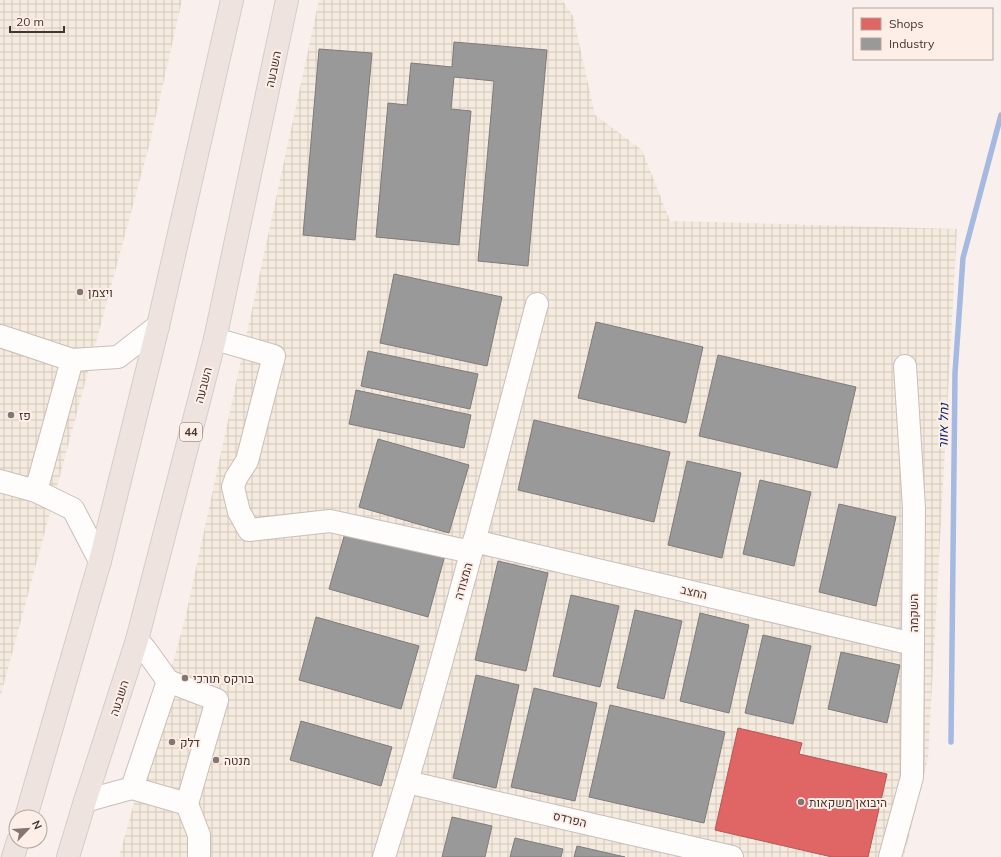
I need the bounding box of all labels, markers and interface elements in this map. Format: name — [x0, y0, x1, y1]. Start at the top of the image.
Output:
scale bar — [10, 8, 64, 34]
legend — [853, 8, 993, 60]
text: 20 m — [16, 14, 44, 29]
text: Shops — [889, 16, 924, 31]
text: Industry — [889, 36, 935, 51]
street label: השבעה — [262, 49, 284, 89]
place label: ויצמן — [88, 285, 113, 300]
marker: ויצמן — [75, 287, 85, 297]
street label: השבעה — [191, 365, 215, 405]
water label: נחל אזור — [935, 402, 951, 449]
place label: פז — [19, 408, 31, 423]
marker: פז — [6, 410, 16, 420]
road number: 44 — [180, 423, 202, 441]
street label: המצודה — [451, 561, 475, 601]
street label: החצב — [679, 582, 709, 602]
street label: השקמה — [906, 594, 921, 632]
place label: בורקס תורכי — [193, 671, 255, 686]
marker: בורקס תורכי — [180, 673, 190, 683]
street label: השבעה — [106, 678, 132, 718]
place label: דלק — [180, 735, 200, 750]
marker: דלק — [167, 737, 177, 747]
place label: מנטה — [224, 753, 250, 768]
marker: מנטה — [211, 755, 221, 765]
place label: היבואן משקאות — [809, 795, 887, 810]
marker: היבואן משקאות — [796, 797, 806, 807]
street label: הפרדס — [552, 808, 588, 830]
north arrow — [8, 809, 48, 849]
text: N — [29, 818, 45, 831]

